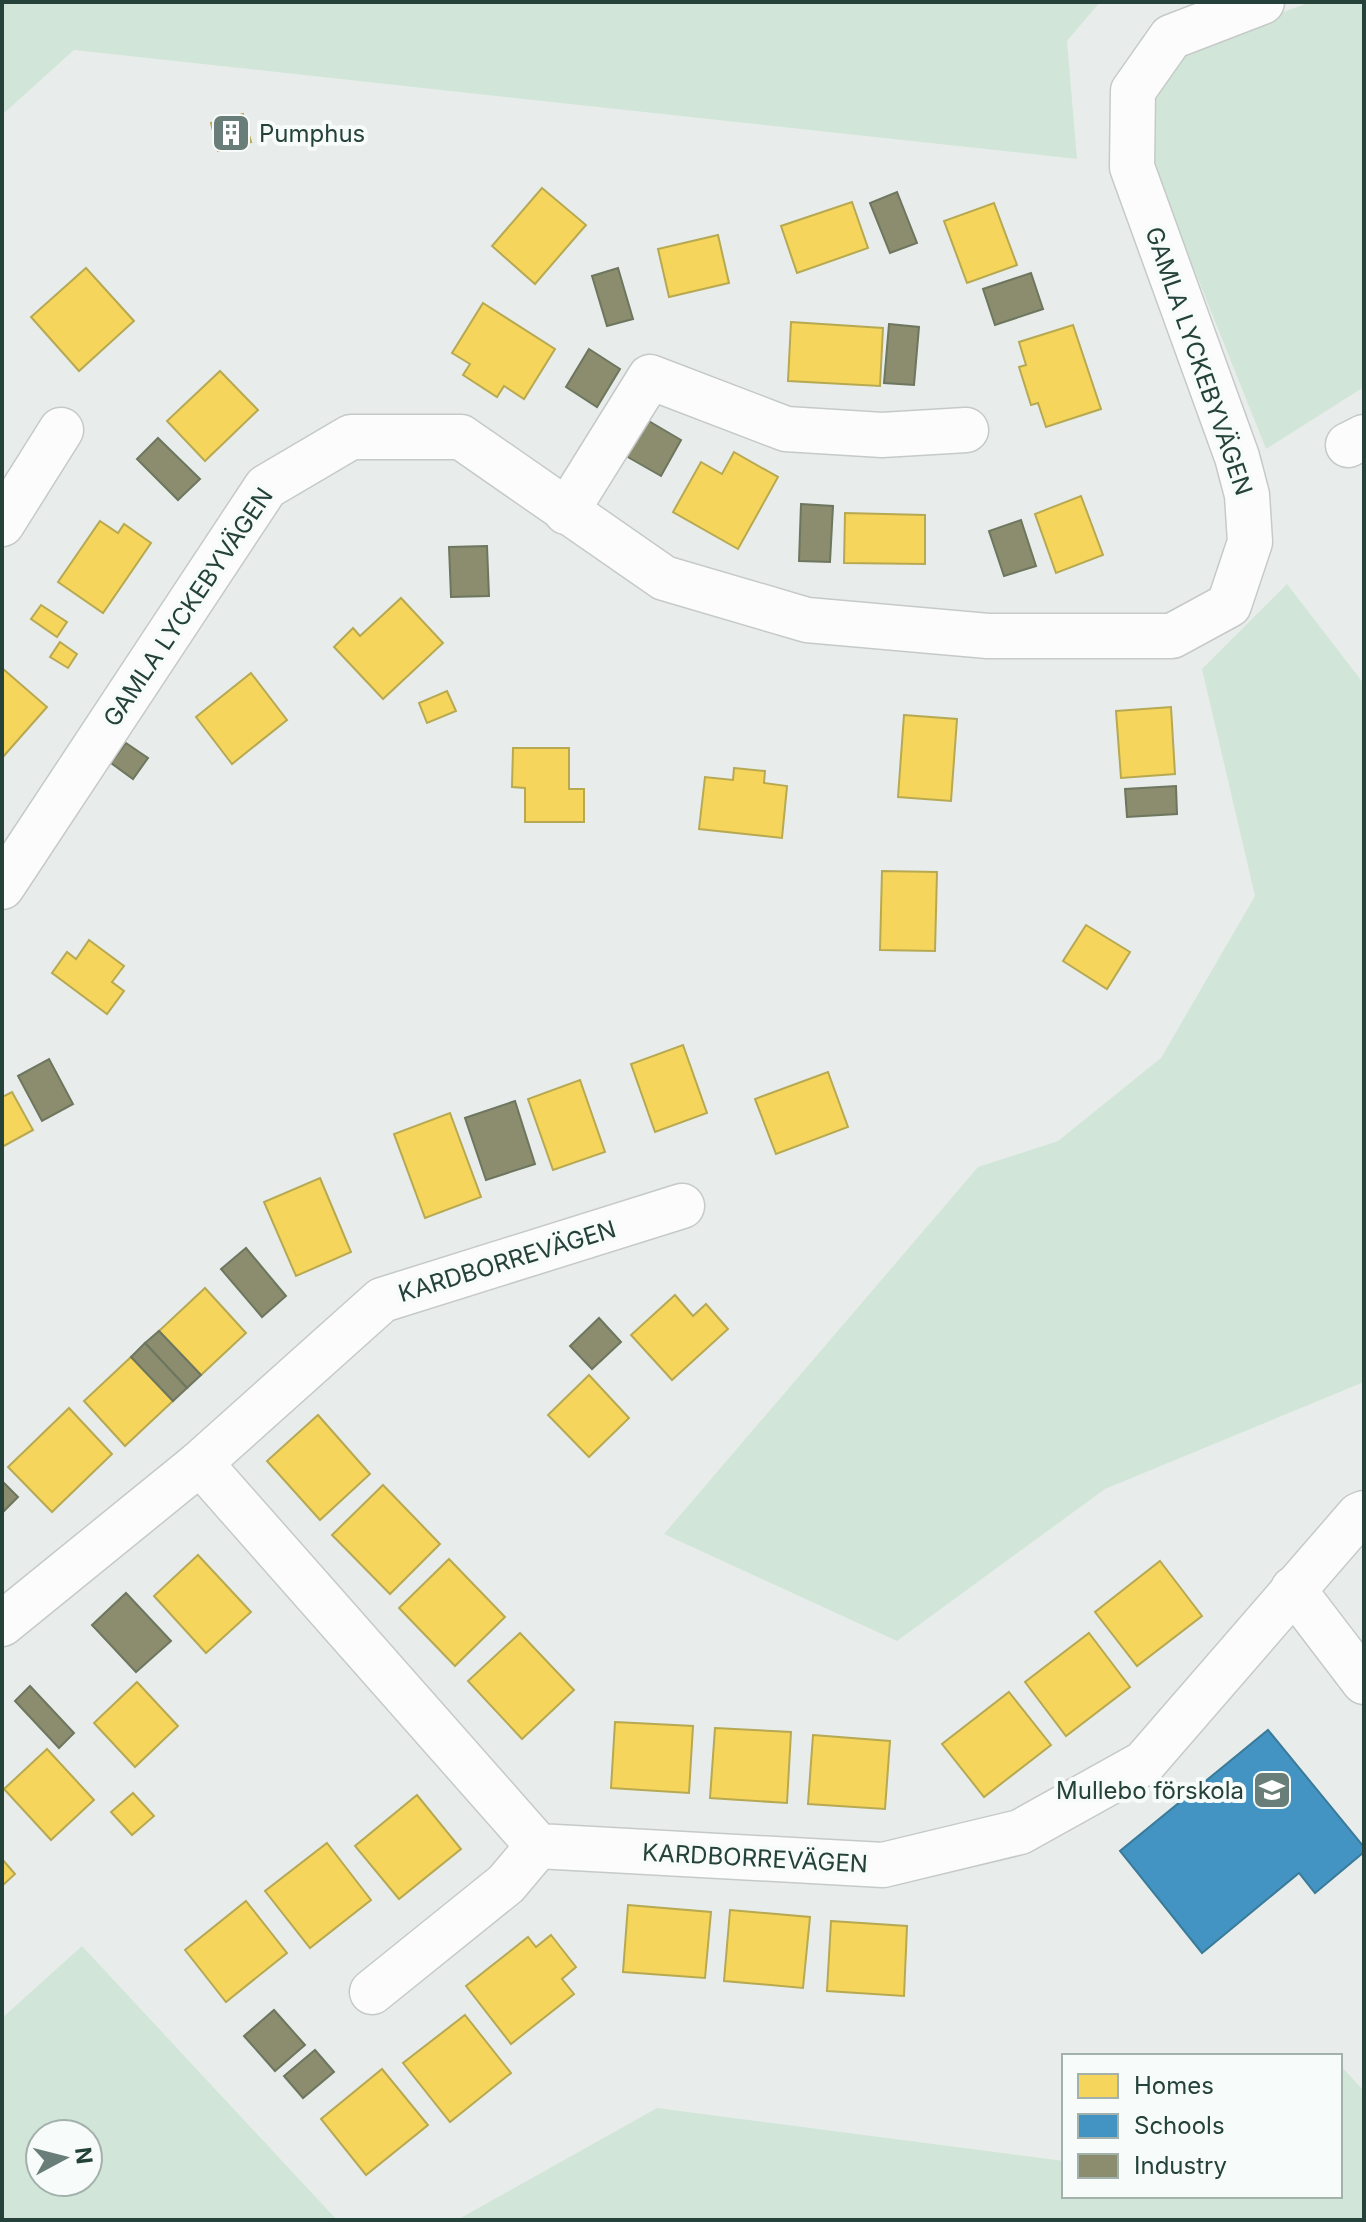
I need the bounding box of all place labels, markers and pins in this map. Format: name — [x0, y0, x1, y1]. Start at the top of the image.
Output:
building icon: Pumphus — [210, 112, 252, 154]
place label: Pumphus — [259, 119, 365, 148]
school or university icon: Mullebo förskola — [1251, 1769, 1293, 1811]
place label: Mullebo förskola — [1056, 1776, 1244, 1805]

